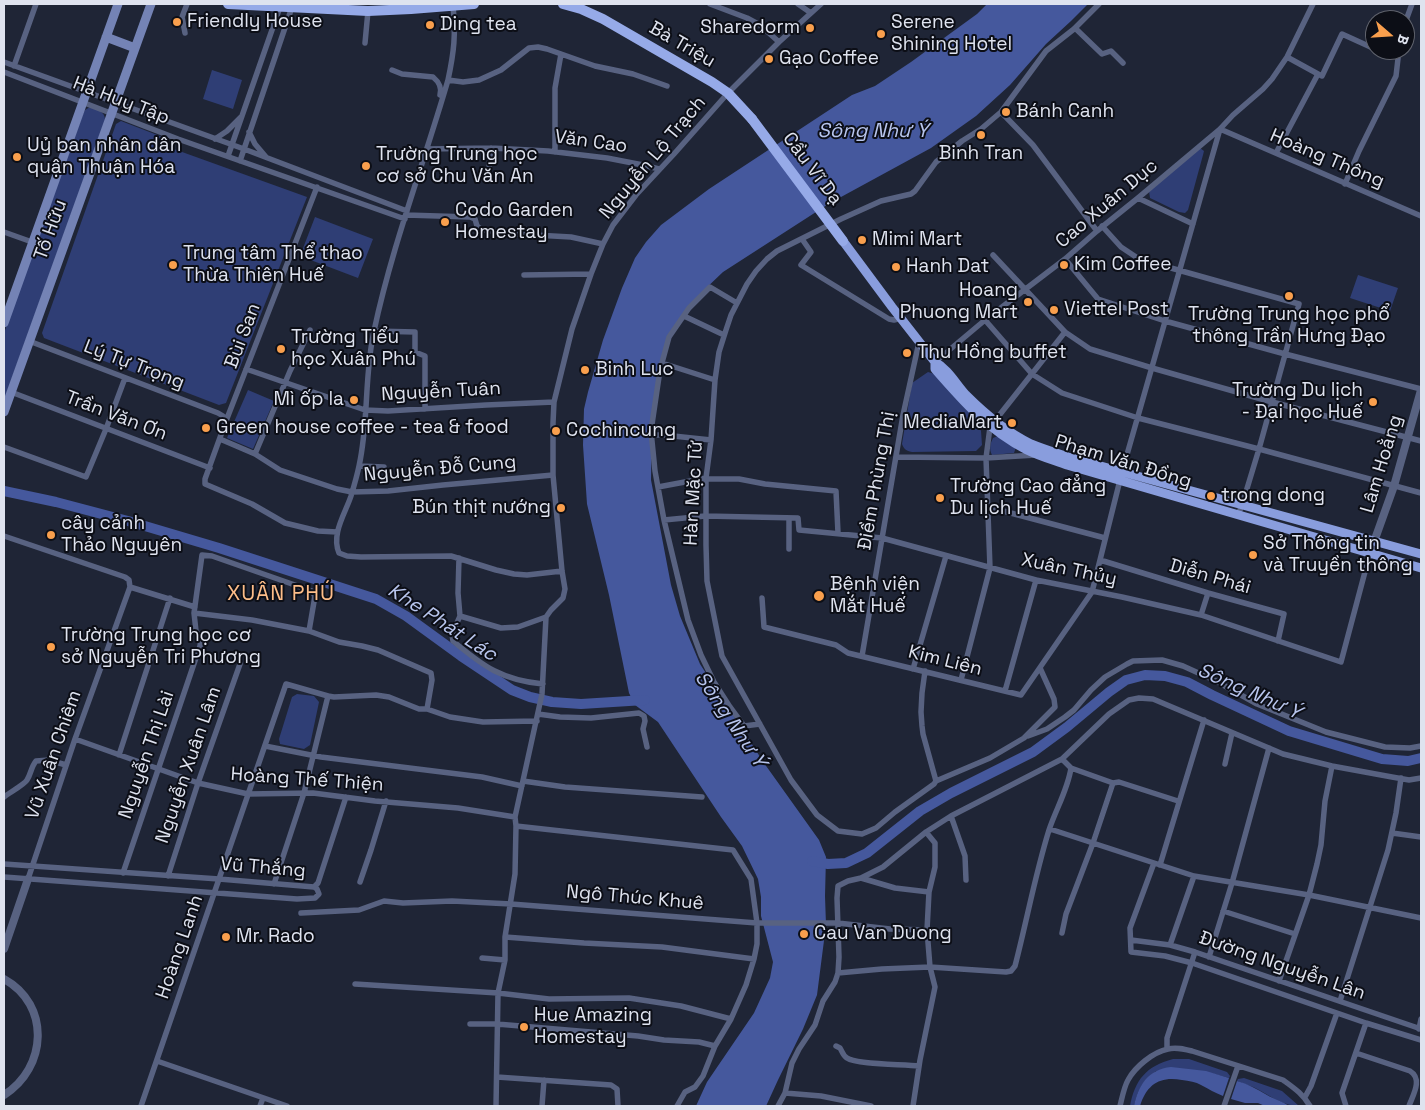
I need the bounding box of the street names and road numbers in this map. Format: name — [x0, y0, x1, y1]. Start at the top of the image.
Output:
street label: Bà Triệu — [645, 17, 719, 73]
street label: Hà Huy Tập — [70, 72, 172, 130]
street label: Nguyễn Lộ Trạch — [595, 92, 711, 224]
street label: Hoàng Thông — [1266, 125, 1388, 193]
street label: Văn Cao — [553, 126, 629, 158]
street label: Cầu Vĩ Dạ — [777, 128, 847, 210]
street label: Cao Xuân Dục — [1051, 155, 1163, 253]
street label: Tố Hữu — [30, 197, 72, 263]
street label: Bùi San — [220, 300, 266, 372]
street label: Lý Tự Trọng — [80, 335, 188, 395]
street label: Nguyễn Tuân — [381, 377, 501, 407]
street label: Trần Văn Ơn — [62, 386, 170, 446]
street label: Điềm Phùng Thị — [854, 410, 900, 552]
street label: Lâm Hoằng — [1356, 412, 1408, 516]
street label: Phạm Văn Đồng — [1052, 430, 1194, 494]
street label: Hàn Mặc Tử — [680, 440, 708, 546]
street label: Nguyễn Đỗ Cung — [363, 451, 517, 487]
street label: Xuân Thủy — [1019, 549, 1119, 591]
street label: Diễn Phái — [1167, 555, 1253, 599]
street label: Kim Liên — [906, 641, 984, 681]
street label: Nguyễn Xuân Lâm — [151, 684, 227, 846]
street label: Vũ Xuân Chiêm — [21, 687, 87, 823]
street label: Nguyễn Thị Lài — [114, 688, 180, 822]
street label: Hoàng Thế Thiện — [230, 763, 384, 797]
street label: Vũ Thắng — [219, 853, 307, 883]
street label: Ngô Thúc Khuê — [565, 881, 705, 915]
street label: Hoàng Lanh — [152, 892, 208, 1002]
street label: Đường Nguyễn Lân — [1196, 927, 1368, 1005]

